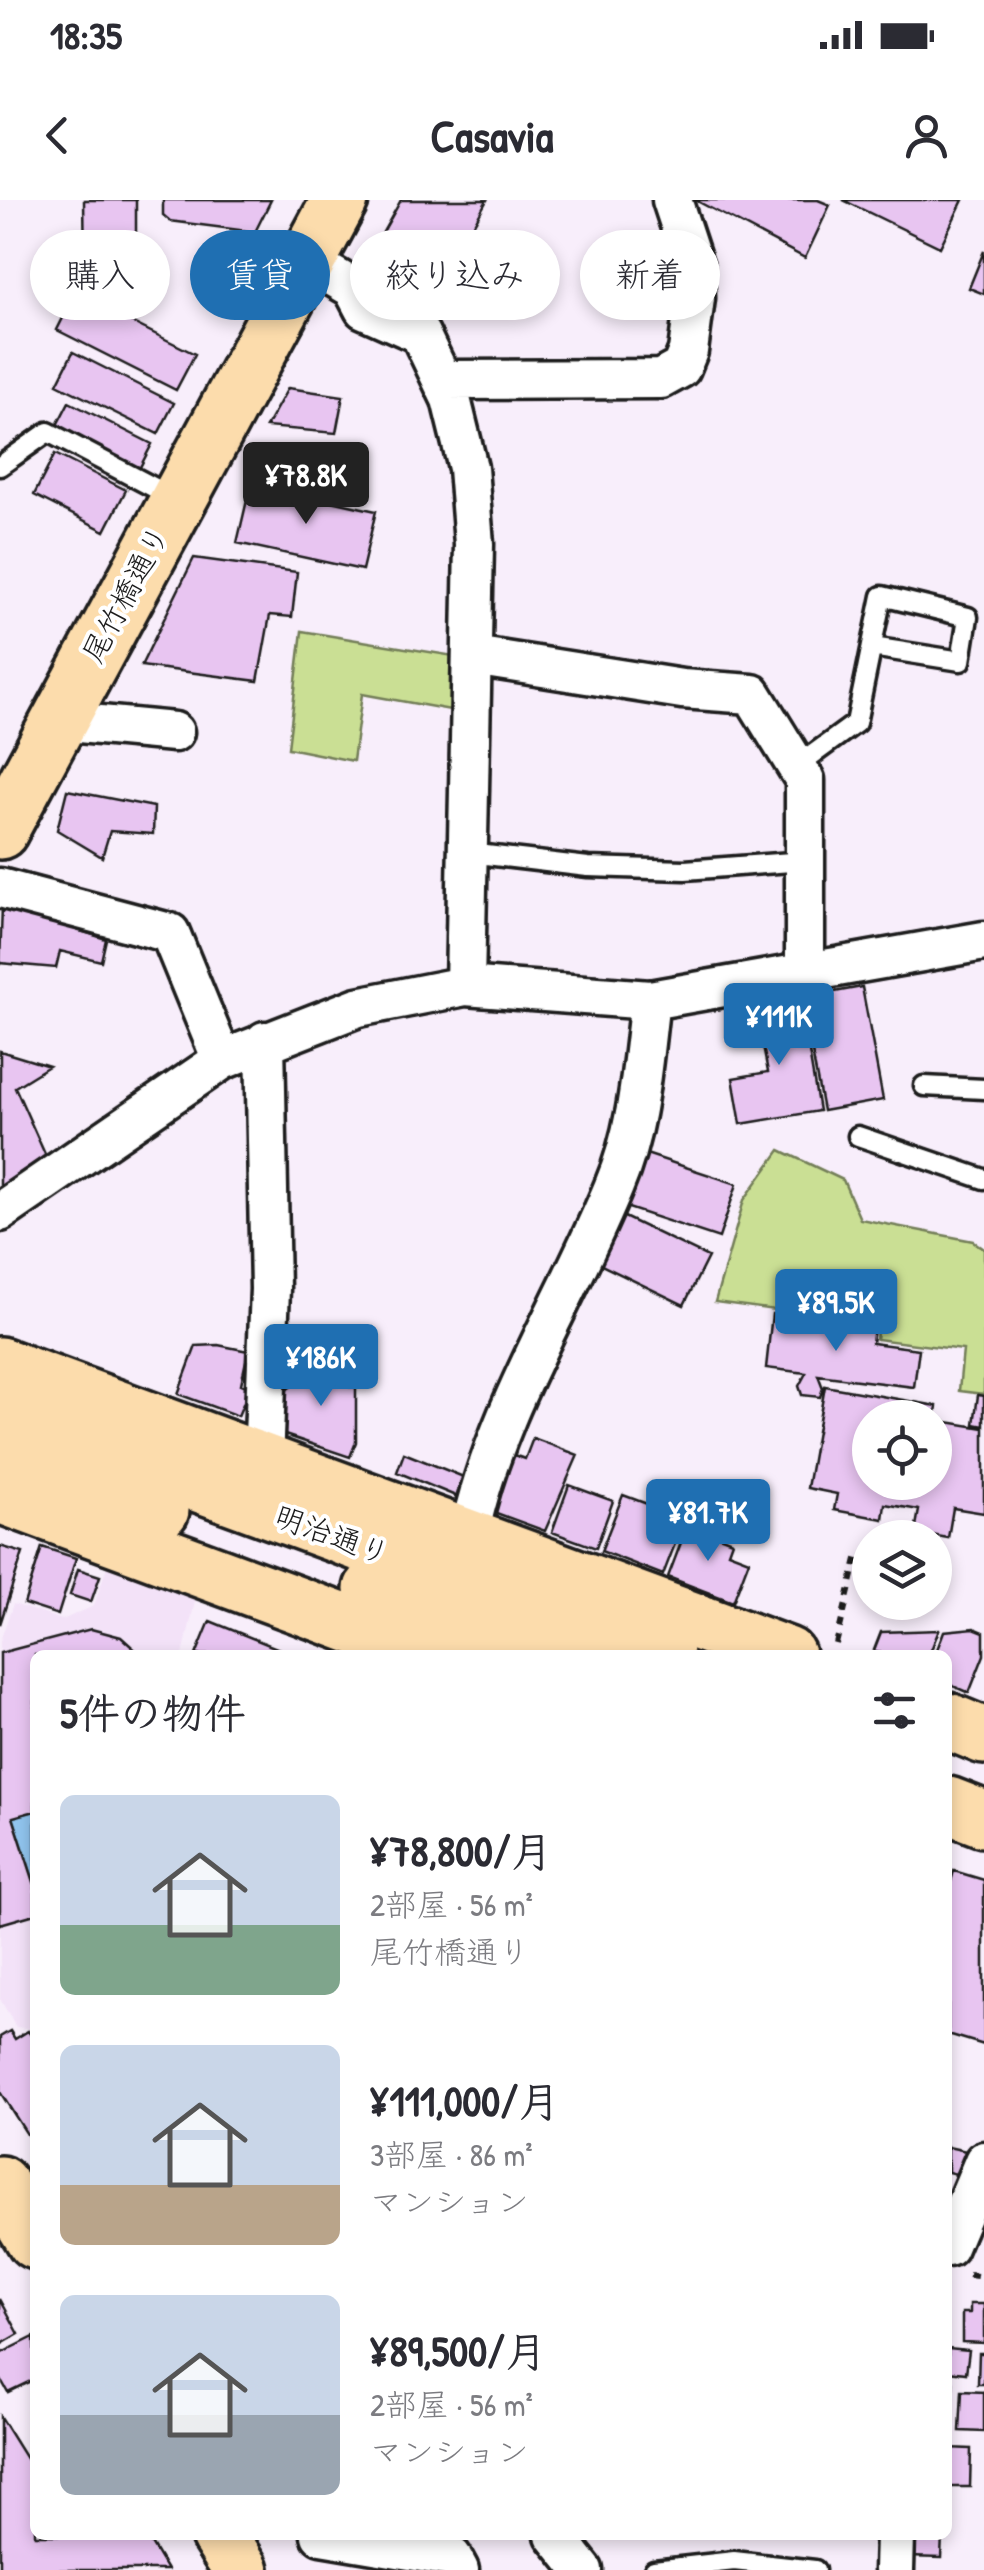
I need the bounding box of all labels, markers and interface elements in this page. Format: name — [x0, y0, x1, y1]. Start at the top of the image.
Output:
text: 18:35 — [50, 9, 122, 61]
text: Casavia — [431, 105, 554, 166]
icon: back — [30, 108, 85, 163]
icon: person — [899, 108, 954, 163]
chip: 購入 — [30, 230, 170, 320]
chip: 賃貸 — [190, 230, 330, 320]
chip: 絞り込み — [350, 230, 560, 320]
chip: 新着 — [580, 230, 720, 320]
pin: ¥78.8K — [225, 442, 387, 527]
text: ¥78.8K — [265, 453, 347, 496]
street label: 尾竹橋通り — [72, 518, 178, 669]
pin: ¥111K — [709, 983, 849, 1068]
text: ¥111K — [746, 994, 812, 1037]
pin: ¥89.5K — [755, 1269, 917, 1354]
text: ¥89.5K — [797, 1280, 875, 1323]
pin: ¥186K — [251, 1324, 391, 1409]
text: ¥186K — [286, 1335, 356, 1378]
map controls — [852, 1400, 952, 1620]
button: locate — [852, 1400, 952, 1500]
pin: ¥81.7K — [627, 1479, 789, 1564]
text: ¥81.7K — [668, 1490, 748, 1533]
street label: 明治通り — [269, 1495, 396, 1573]
button: layers — [852, 1520, 952, 1620]
icon: filters — [867, 1683, 922, 1738]
text: 5件の物件 — [60, 1684, 246, 1741]
text: ¥78,800/月 — [370, 1822, 553, 1879]
icon: home — [140, 1835, 260, 1955]
text: 2部屋 · 56 m² — [370, 1883, 533, 1926]
text: 尾竹橋通り — [370, 1930, 530, 1973]
text: ¥111,000/月 — [370, 2072, 560, 2129]
icon: home — [140, 2085, 260, 2205]
text: 3部屋 · 86 m² — [370, 2133, 533, 2176]
text: マンション — [370, 2180, 529, 2223]
text: ¥89,500/月 — [370, 2322, 547, 2379]
icon: home — [140, 2335, 260, 2455]
text: 2部屋 · 56 m² — [370, 2383, 533, 2426]
text: マンション — [370, 2430, 529, 2473]

